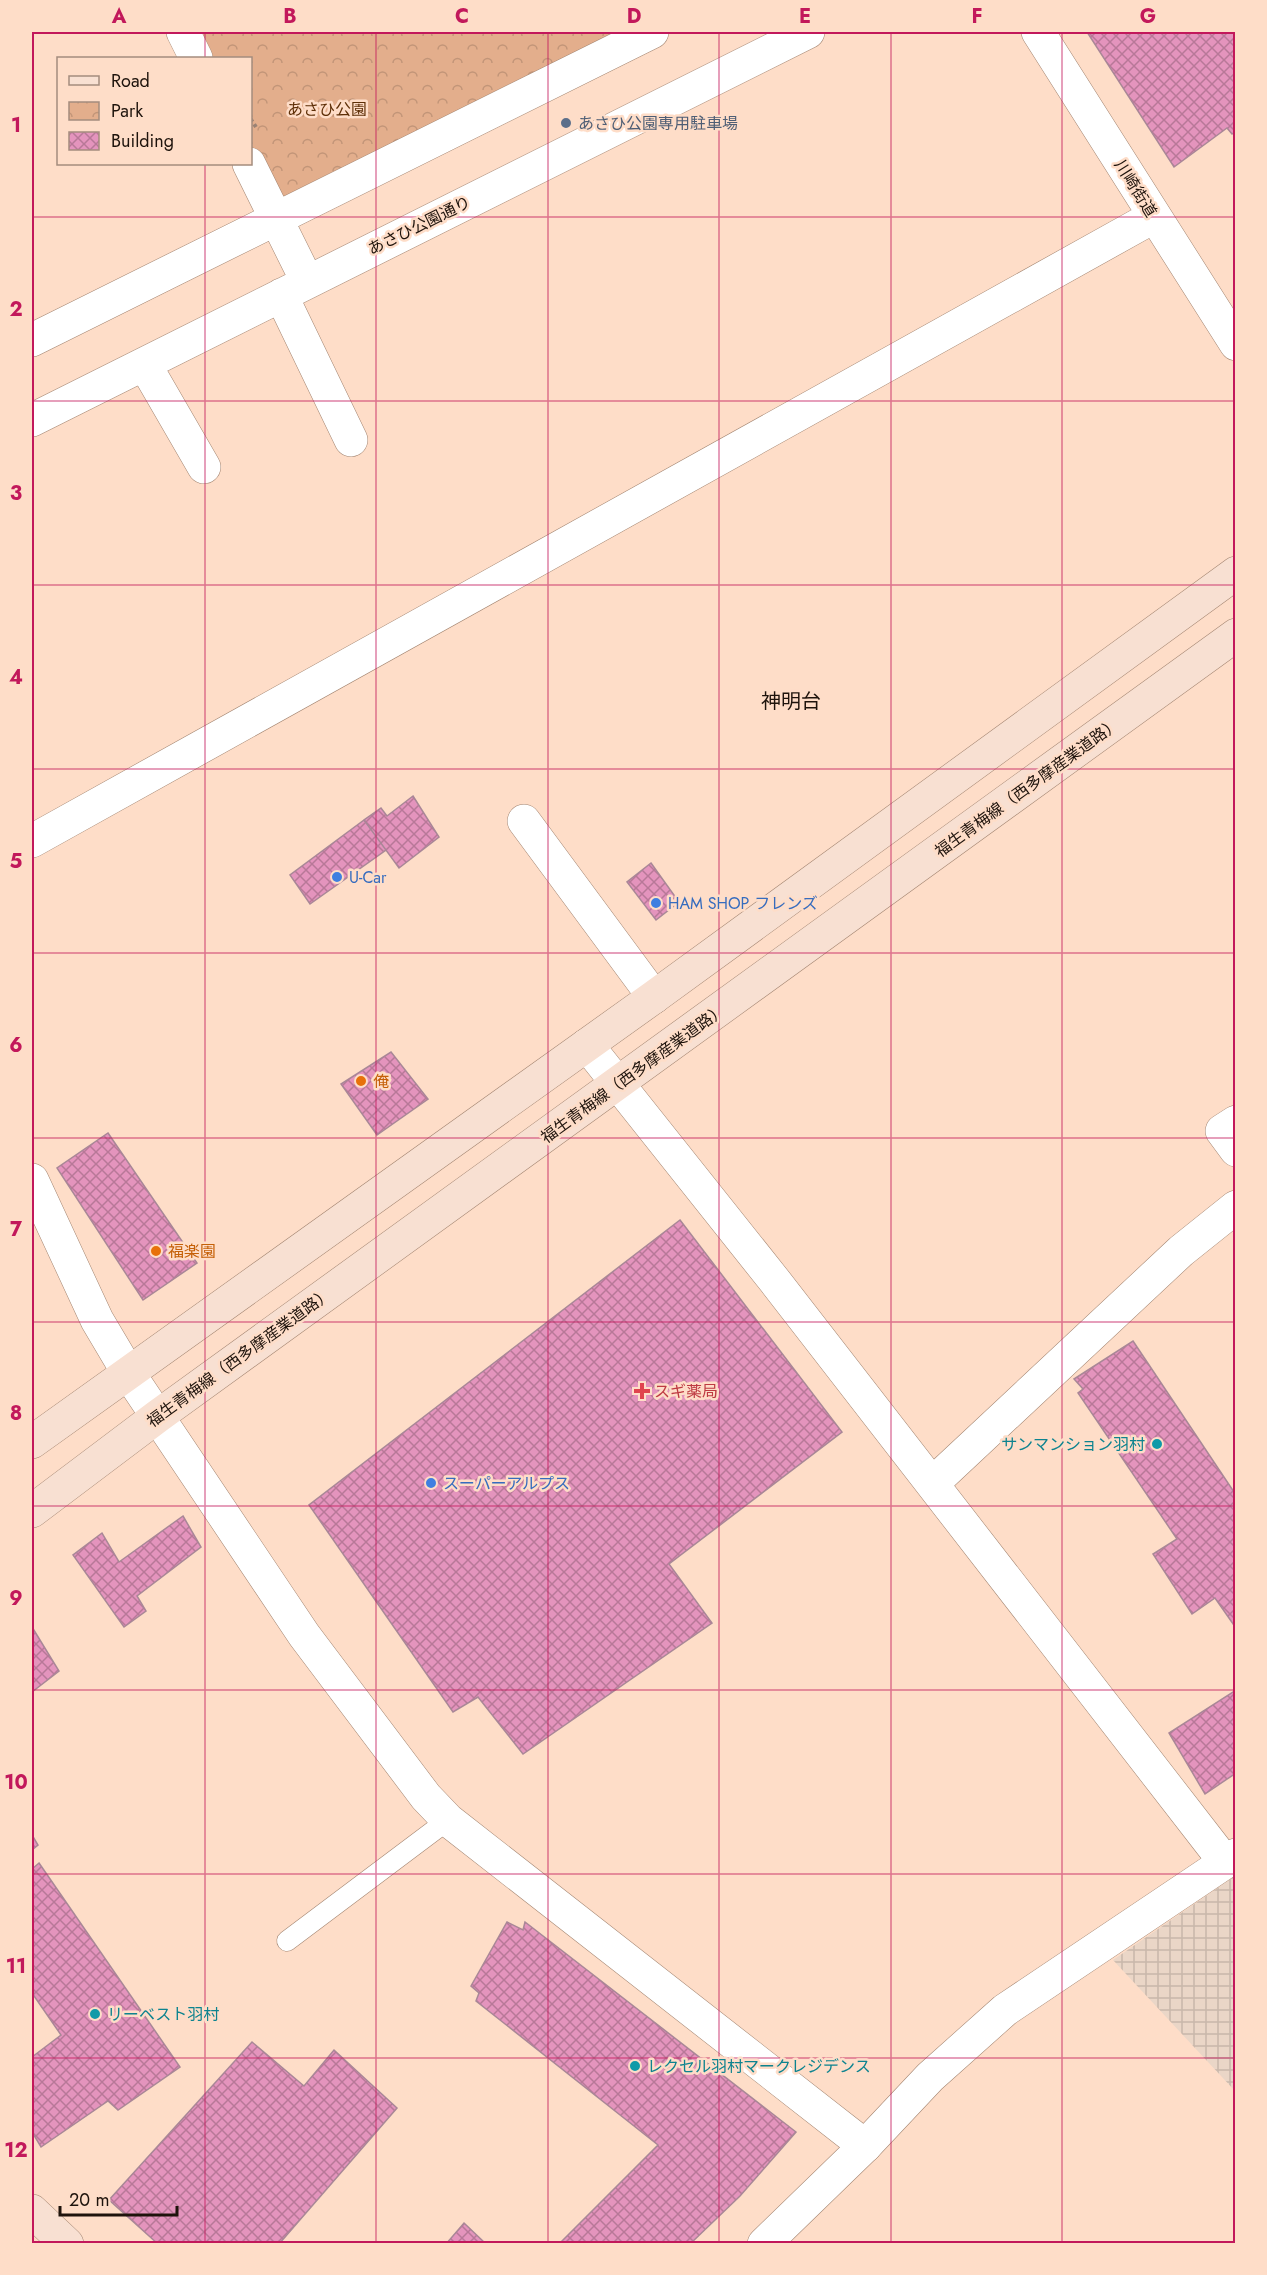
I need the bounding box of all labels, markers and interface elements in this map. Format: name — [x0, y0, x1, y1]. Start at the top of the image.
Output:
text: A — [111, 2, 127, 31]
text: B — [283, 2, 297, 31]
text: C — [455, 2, 469, 31]
text: D — [627, 2, 641, 31]
text: E — [799, 2, 811, 31]
text: F — [971, 2, 983, 31]
text: G — [1140, 2, 1156, 31]
legend — [57, 57, 252, 165]
text: Road — [111, 68, 150, 94]
text: Park — [111, 98, 143, 124]
park label: あさひ公園 — [287, 98, 367, 121]
text: 1 — [11, 111, 21, 140]
place label: あさひ公園専用駐車場 — [578, 112, 738, 135]
marker: あさひ公園専用駐車場 — [559, 116, 573, 130]
text: Building — [111, 128, 174, 154]
street label: 川崎街道 — [1109, 155, 1162, 222]
street label: あさひ公園通り — [364, 191, 475, 260]
text: 2 — [9, 295, 23, 324]
text: 3 — [10, 479, 22, 508]
text: 4 — [9, 663, 23, 692]
district label: 神明台 — [761, 687, 821, 716]
street label: 福生青梅線（西多摩産業道路） — [930, 712, 1125, 863]
text: 5 — [10, 847, 23, 876]
place label: U-Car — [349, 866, 387, 889]
marker: U-Car — [330, 870, 344, 884]
place label: HAM SHOP フレンズ — [668, 892, 818, 915]
marker: HAM SHOP フレンズ — [649, 896, 663, 910]
street label: 福生青梅線（西多摩産業道路） — [536, 998, 731, 1149]
text: 6 — [9, 1031, 23, 1060]
place label: 俺 — [373, 1070, 389, 1093]
marker: 俺 — [354, 1074, 368, 1088]
text: 7 — [10, 1215, 23, 1244]
place label: 福楽園 — [168, 1240, 216, 1263]
marker: 福楽園 — [149, 1244, 163, 1258]
street label: 福生青梅線（西多摩産業道路） — [142, 1282, 337, 1433]
place label: スギ薬局 — [654, 1380, 718, 1403]
marker: スギ薬局 — [635, 1384, 649, 1398]
text: 8 — [10, 1399, 22, 1428]
place label: サンマンション羽村 — [1001, 1433, 1145, 1456]
marker: サンマンション羽村 — [1150, 1437, 1164, 1451]
place label: スーパーアルプス — [443, 1472, 570, 1495]
marker: スーパーアルプス — [424, 1476, 438, 1490]
text: 9 — [9, 1584, 23, 1613]
text: 10 — [4, 1768, 28, 1797]
text: 11 — [6, 1952, 26, 1981]
place label: リーベスト羽村 — [107, 2003, 219, 2026]
marker: リーベスト羽村 — [88, 2007, 102, 2021]
place label: レクセル羽村マークレジデンス — [647, 2055, 871, 2078]
marker: レクセル羽村マークレジデンス — [628, 2059, 642, 2073]
text: 12 — [4, 2136, 28, 2165]
scale bar — [60, 2179, 177, 2217]
text: 20 m — [69, 2187, 109, 2213]

